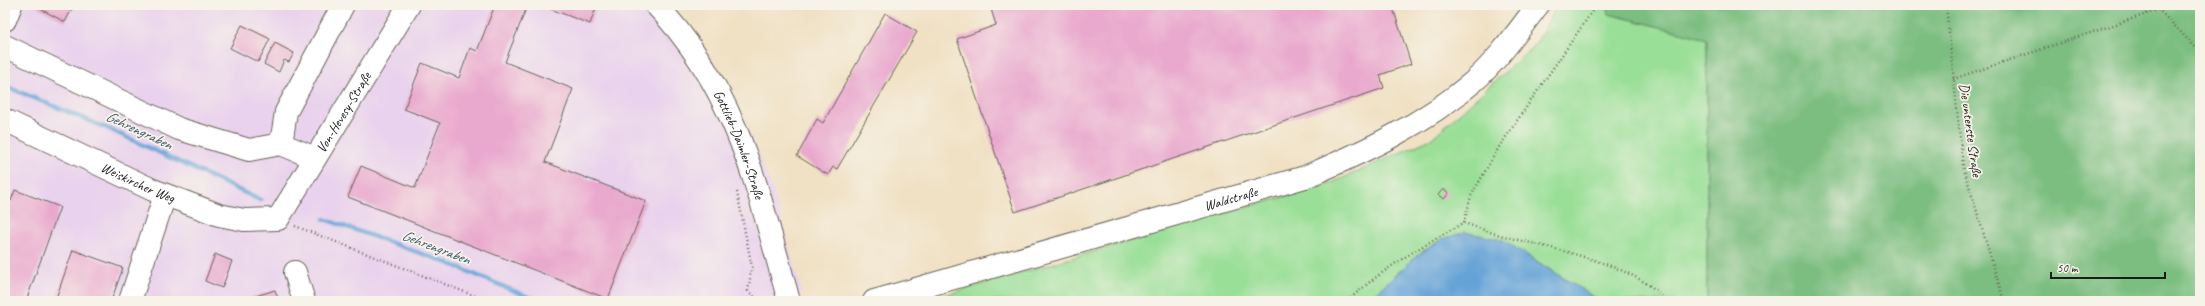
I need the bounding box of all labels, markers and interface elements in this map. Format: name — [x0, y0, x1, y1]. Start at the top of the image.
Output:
street label: Von-Hevesy-Straße — [313, 68, 376, 156]
street label: Die unterste Straße — [1956, 82, 1986, 179]
street label: Gottlieb-Daimler-Straße — [710, 87, 768, 202]
water label: Gehrengraben — [103, 107, 176, 155]
street label: Weiskircher Weg — [98, 159, 178, 207]
street label: Waldstraße — [1202, 183, 1261, 215]
water label: Gehrengraben — [399, 226, 474, 270]
scale bar — [2051, 254, 2165, 280]
text: 50 m — [2057, 260, 2079, 276]

